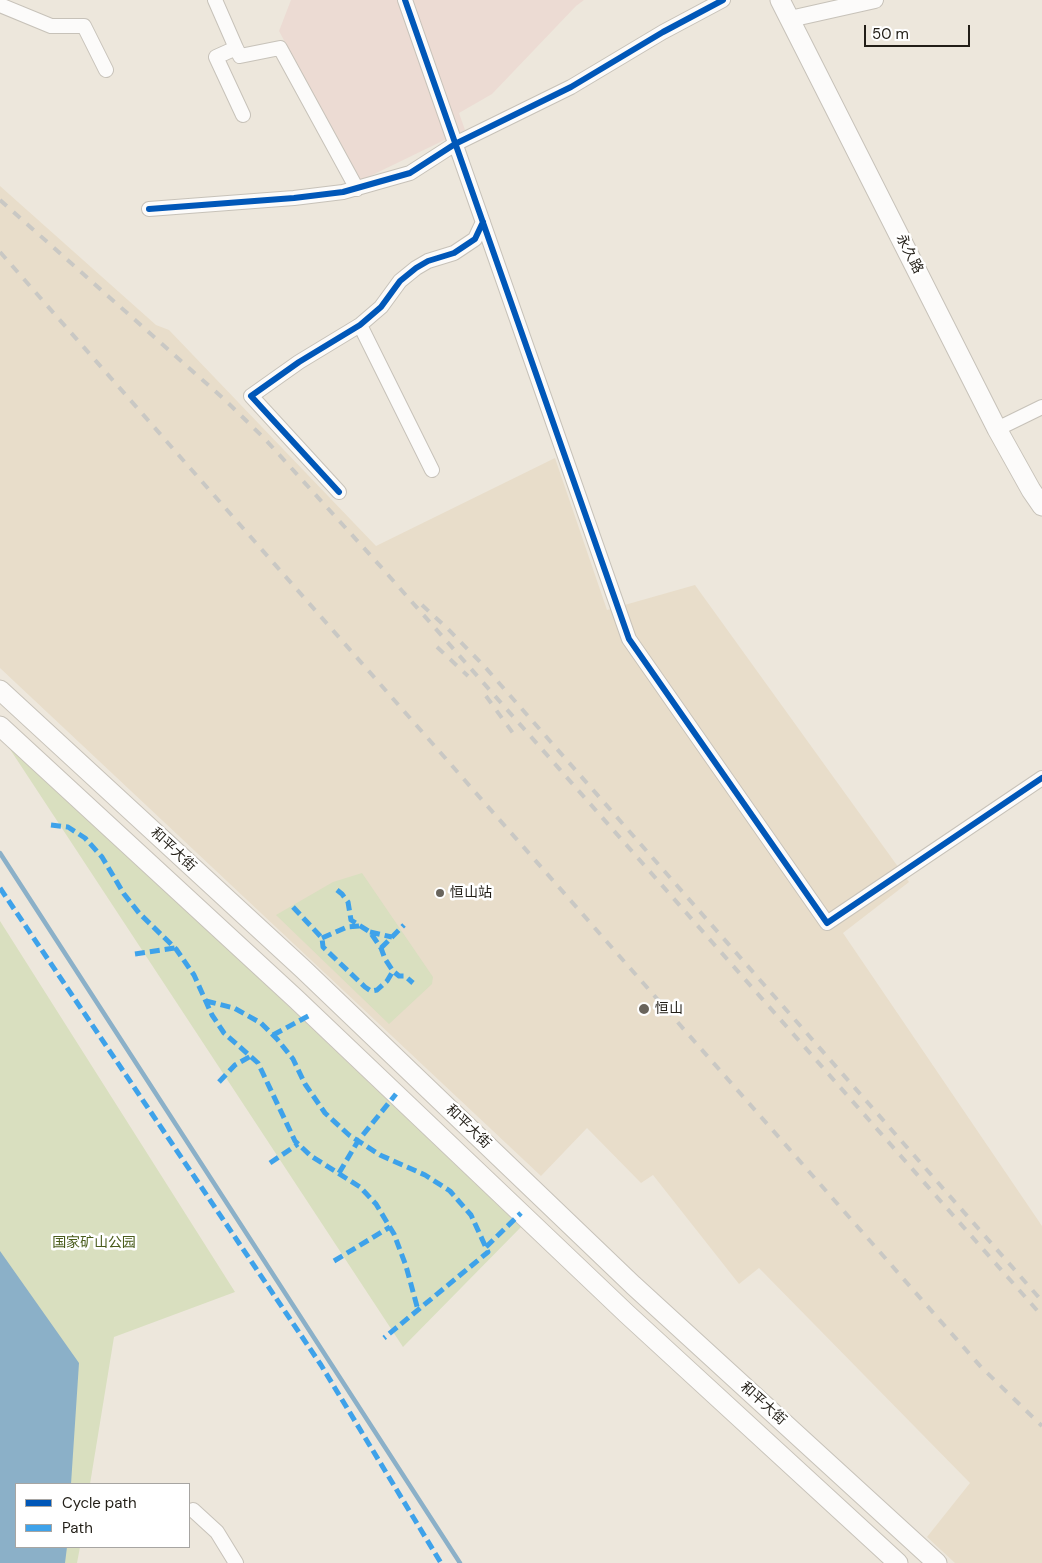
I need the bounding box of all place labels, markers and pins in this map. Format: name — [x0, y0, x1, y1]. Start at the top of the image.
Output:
place label: 恒山站 — [450, 885, 492, 901]
marker: 恒山站 — [434, 887, 446, 899]
place label: 恒山 — [655, 1001, 683, 1017]
marker: 恒山 — [637, 1002, 651, 1016]

